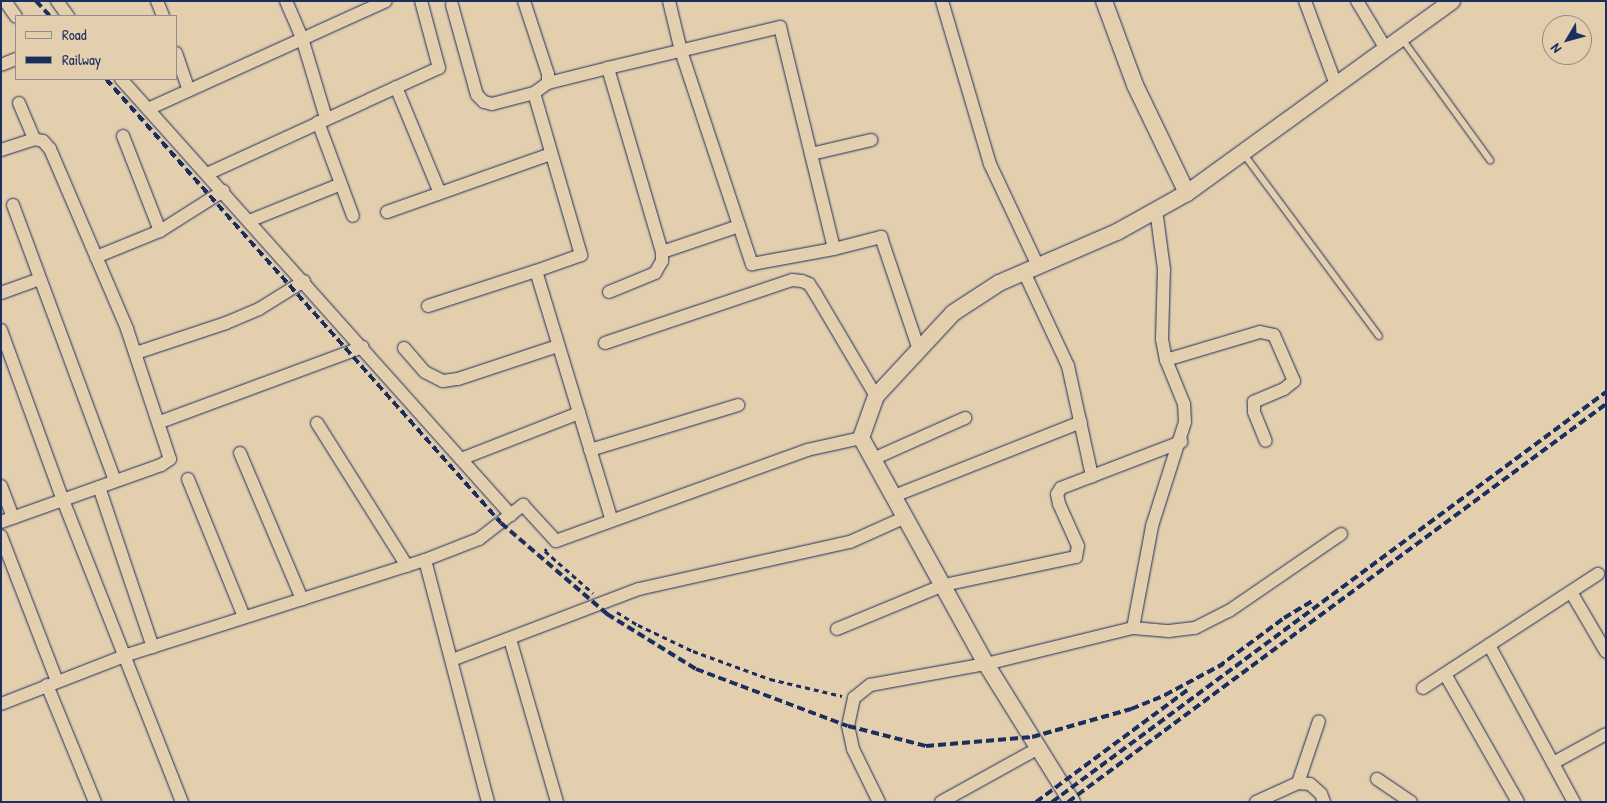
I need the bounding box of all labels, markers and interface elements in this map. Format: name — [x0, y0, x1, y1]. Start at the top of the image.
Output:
legend — [15, 15, 178, 80]
north arrow — [1542, 15, 1592, 65]
text: Road — [62, 24, 87, 45]
text: N — [1546, 40, 1565, 57]
text: Railway — [62, 49, 101, 70]

